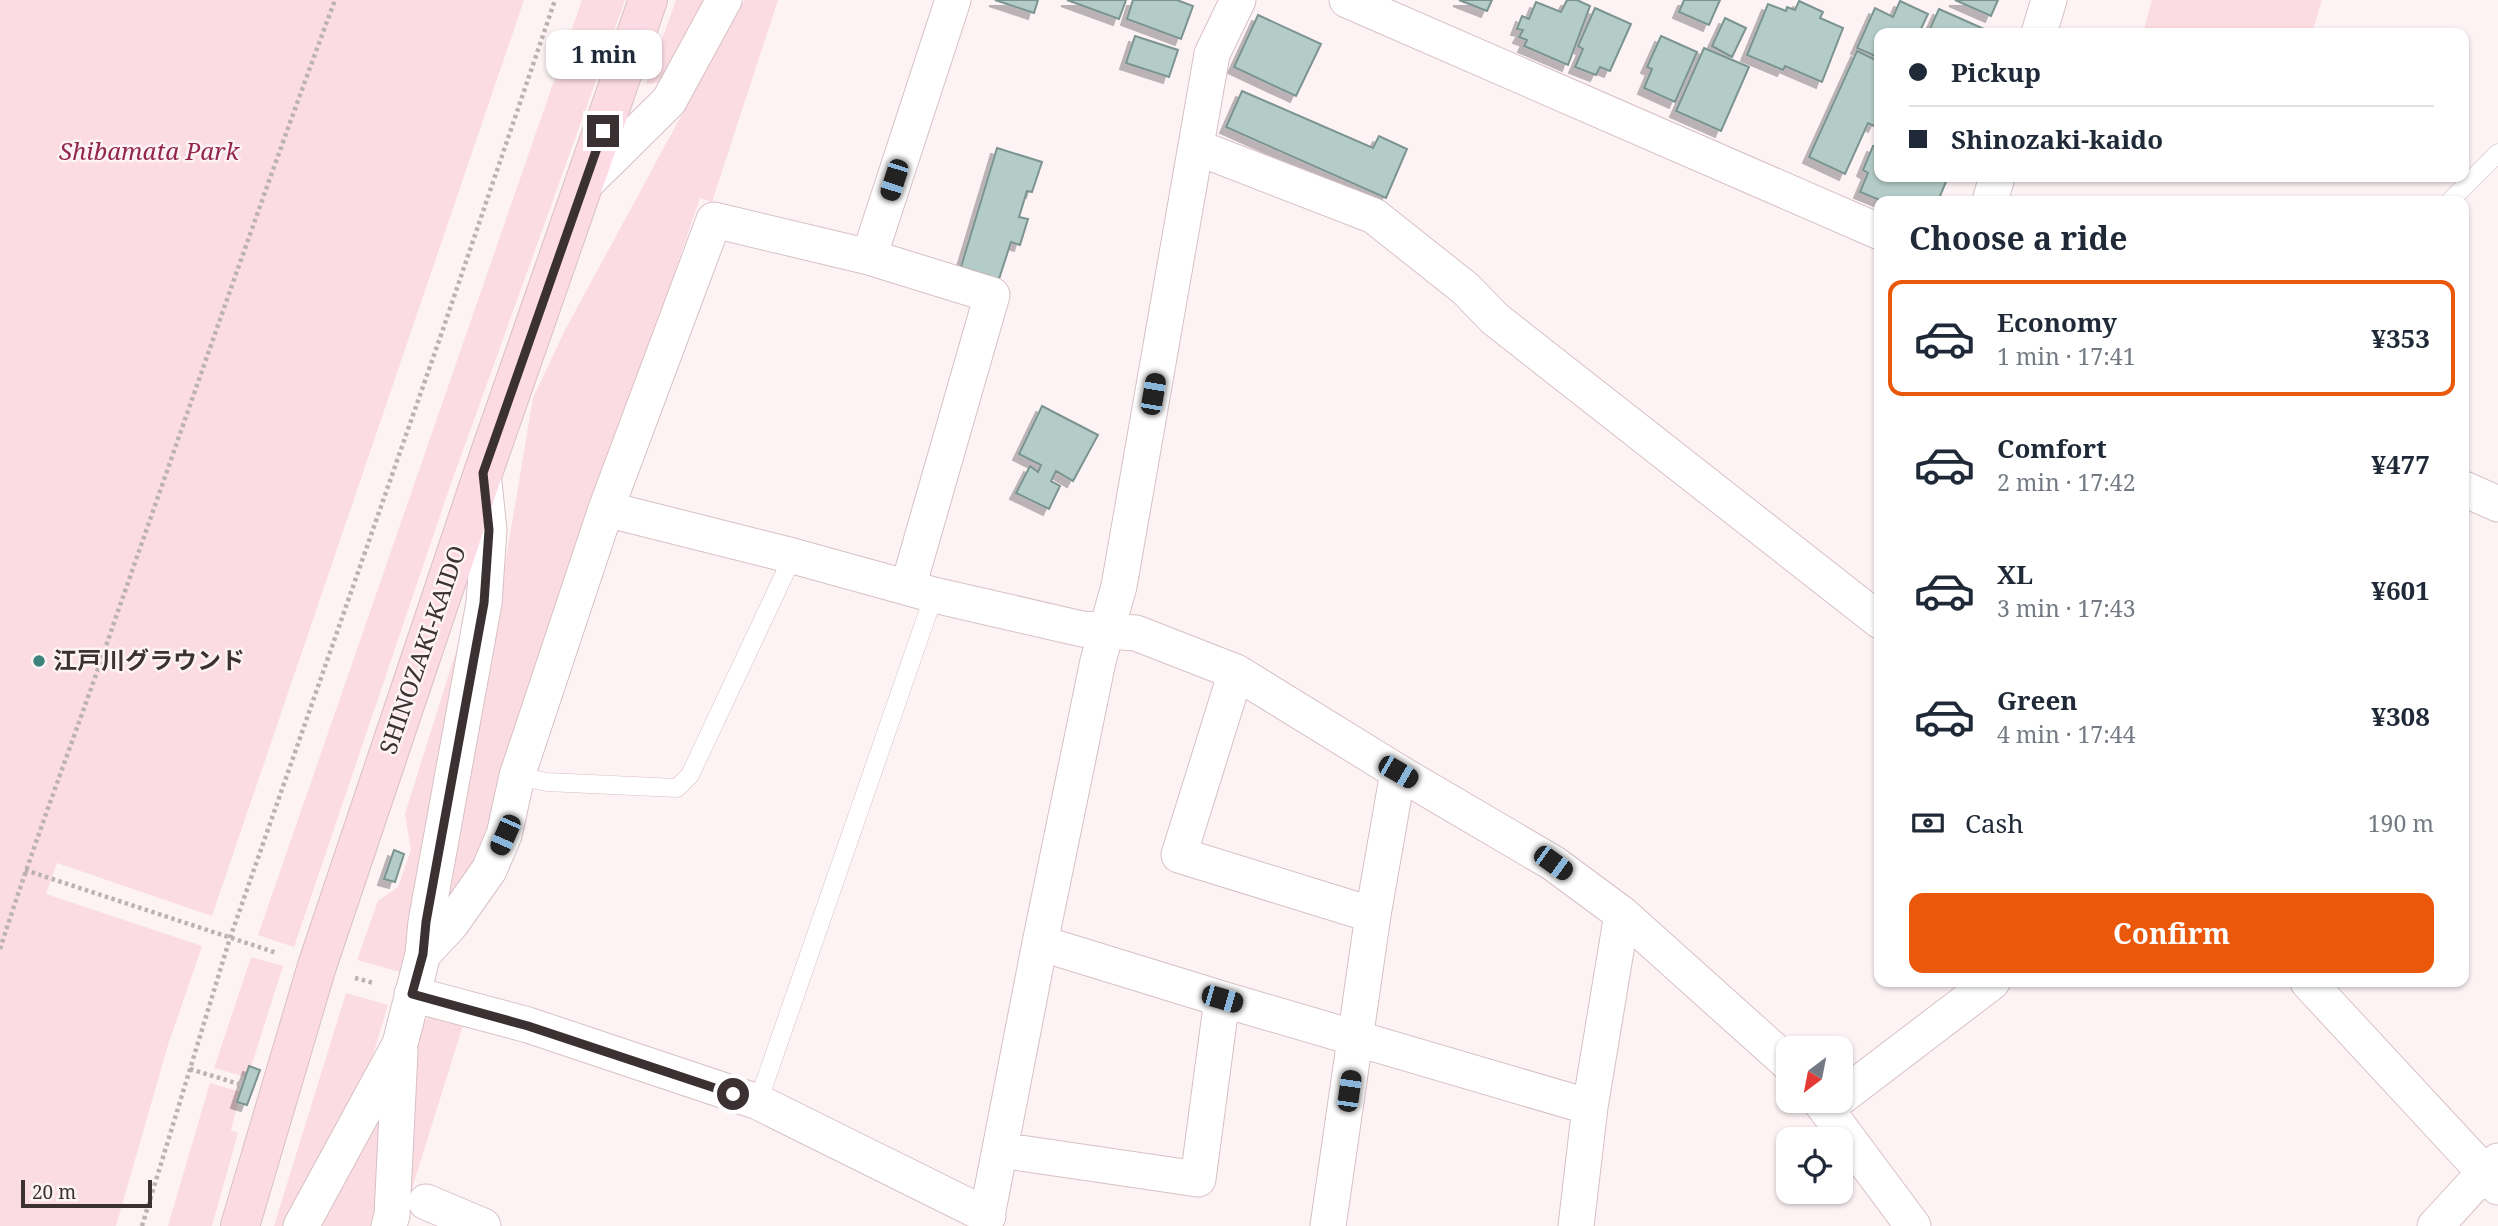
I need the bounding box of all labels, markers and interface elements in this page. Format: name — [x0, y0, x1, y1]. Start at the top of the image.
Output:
callout: 1 min — [545, 30, 661, 78]
text: 1 min — [571, 38, 637, 70]
text: Pickup — [1951, 54, 2041, 90]
route end — [587, 115, 619, 147]
text: Shinozaki-kaido — [1951, 121, 2163, 157]
park label: Shibamata Park — [59, 134, 240, 167]
car — [878, 157, 911, 203]
text: Choose a ride — [1909, 216, 2128, 259]
text: Economy — [1997, 304, 2117, 340]
icon: car — [1913, 307, 1976, 370]
text: ¥353 — [2371, 320, 2430, 356]
text: 1 min · 17:41 — [1997, 340, 2135, 372]
car — [1140, 371, 1167, 417]
text: Comfort — [1997, 430, 2107, 466]
icon: car — [1913, 433, 1976, 496]
text: ¥477 — [2371, 446, 2430, 482]
text: 2 min · 17:42 — [1997, 466, 2135, 498]
street label: SHINOZAKI-KAIDO — [370, 541, 473, 758]
text: XL — [1997, 556, 2033, 592]
icon: car — [1913, 559, 1976, 622]
text: ¥601 — [2371, 572, 2430, 608]
text: 3 min · 17:43 — [1997, 592, 2135, 624]
place label: 江戸川グラウンド — [53, 643, 245, 676]
marker: 江戸川グラウンド — [31, 653, 47, 669]
text: Green — [1997, 682, 2078, 718]
icon: car — [1913, 685, 1976, 748]
text: ¥308 — [2371, 698, 2430, 734]
text: 4 min · 17:44 — [1997, 718, 2135, 750]
car — [1375, 752, 1422, 792]
icon: cash — [1909, 804, 1947, 842]
text: Cash — [1965, 805, 2024, 841]
text: 190 m — [2368, 807, 2434, 839]
car — [487, 812, 524, 858]
car — [1530, 842, 1577, 884]
button: Confirm — [1909, 893, 2434, 973]
car — [1199, 983, 1246, 1015]
north arrow — [1776, 1036, 1853, 1113]
map controls — [1776, 1036, 1853, 1204]
car — [1336, 1069, 1363, 1113]
route start — [717, 1078, 749, 1110]
button: locate — [1776, 1127, 1853, 1204]
scale bar — [21, 1177, 152, 1209]
text: 20 m — [32, 1179, 76, 1205]

